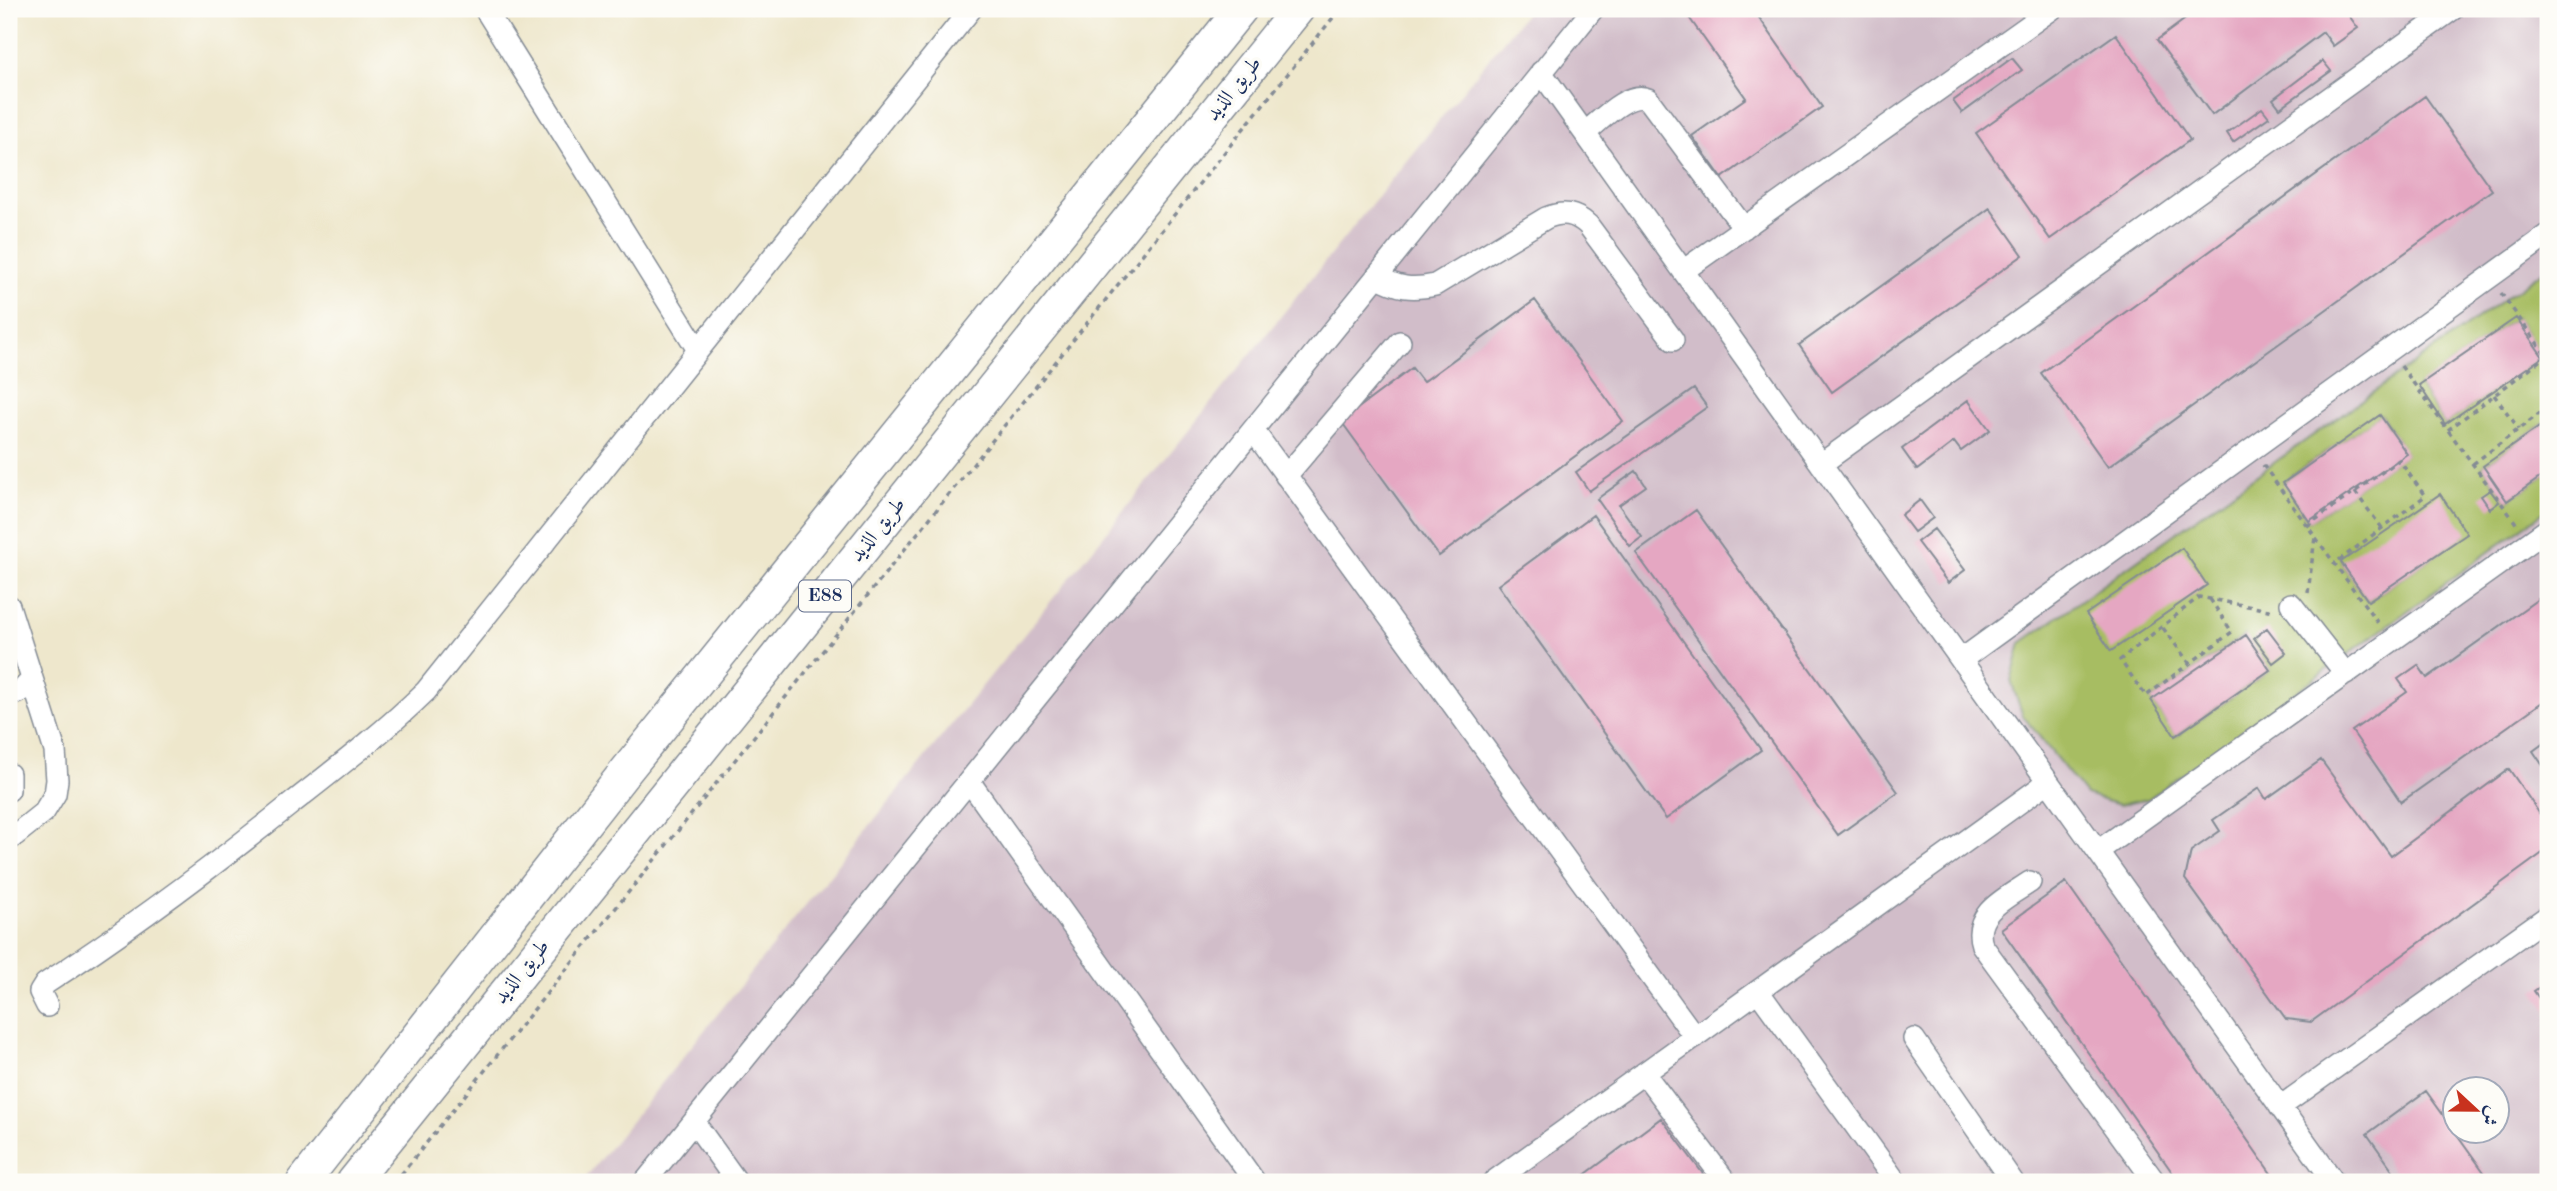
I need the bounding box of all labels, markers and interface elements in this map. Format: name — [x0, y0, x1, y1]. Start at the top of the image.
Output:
street label: طريق الذيد — [1202, 53, 1267, 126]
street label: طريق الذيد — [846, 494, 911, 567]
road number: E88 — [799, 580, 851, 611]
street label: طريق الذيد — [490, 936, 555, 1009]
north arrow — [2442, 1076, 2512, 1146]
text: ش — [2477, 1103, 2502, 1128]

